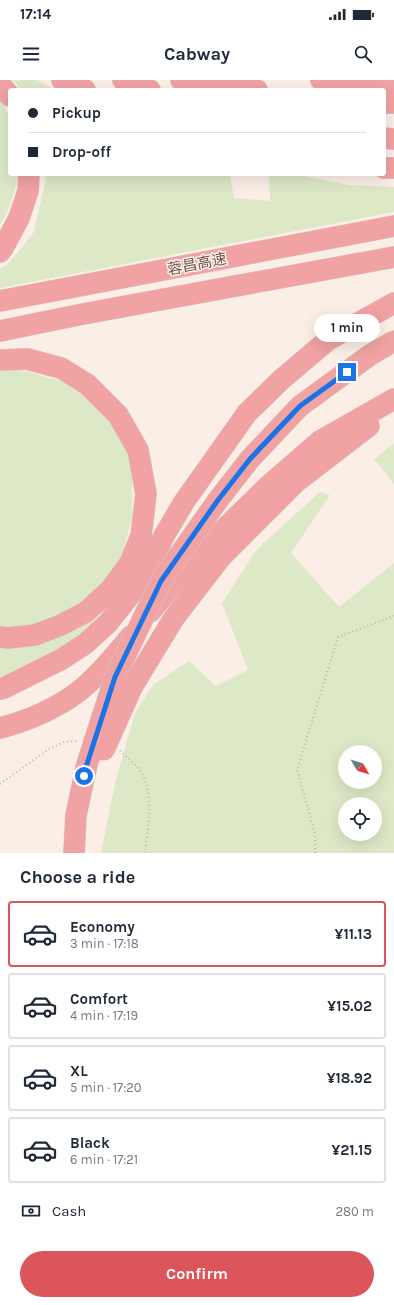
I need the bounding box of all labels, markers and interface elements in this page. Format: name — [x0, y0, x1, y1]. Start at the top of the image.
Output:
text: 17:14 — [20, 5, 51, 23]
icon: menu — [20, 43, 42, 65]
text: Cabway — [164, 43, 230, 65]
icon: search — [352, 43, 374, 65]
text: Pickup — [52, 104, 101, 122]
text: Drop-off — [52, 143, 111, 161]
street label: 蓉昌高速 — [166, 249, 228, 279]
callout: 1 min — [314, 314, 380, 342]
text: 1 min — [331, 320, 363, 335]
route end — [338, 363, 356, 381]
north arrow — [338, 745, 382, 789]
map controls — [338, 745, 382, 841]
route start — [75, 767, 93, 785]
button: locate — [338, 797, 382, 841]
text: Choose a ride — [20, 866, 135, 888]
icon: car — [22, 916, 58, 952]
text: Economy — [70, 918, 135, 936]
text: ¥11.13 — [335, 925, 372, 943]
text: 3 min · 17:18 — [70, 936, 139, 951]
icon: car — [22, 988, 58, 1024]
text: Comfort — [70, 990, 128, 1008]
text: ¥15.02 — [327, 997, 372, 1015]
text: 4 min · 17:19 — [70, 1008, 138, 1023]
icon: car — [22, 1060, 58, 1096]
text: XL — [70, 1062, 88, 1080]
text: ¥18.92 — [327, 1069, 372, 1087]
text: 5 min · 17:20 — [70, 1080, 141, 1095]
icon: car — [22, 1132, 58, 1168]
text: Black — [70, 1134, 110, 1152]
text: ¥21.15 — [331, 1141, 372, 1159]
text: 6 min · 17:21 — [70, 1152, 138, 1167]
icon: cash — [20, 1200, 42, 1222]
text: Cash — [52, 1202, 86, 1220]
text: 280 m — [336, 1204, 374, 1219]
button: Confirm — [20, 1251, 374, 1297]

